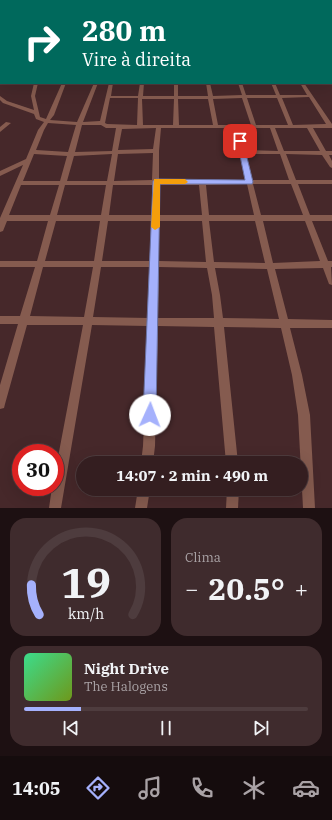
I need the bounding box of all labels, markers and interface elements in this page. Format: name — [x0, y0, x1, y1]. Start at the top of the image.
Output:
text: 280 m — [82, 12, 166, 49]
icon: right — [16, 16, 68, 68]
text: Vire à direita — [82, 48, 191, 71]
pin — [223, 124, 257, 158]
icon: arrive — [229, 130, 251, 152]
position arrow — [129, 394, 171, 436]
speed limit sign: 30 — [12, 444, 64, 496]
text: 14:07 · 2 min · 490 m — [116, 466, 268, 485]
text: Clima — [185, 549, 221, 566]
text: 19 — [61, 555, 110, 609]
text: 20.5° — [208, 569, 285, 608]
text: − — [185, 574, 198, 603]
text: + — [295, 574, 308, 603]
text: km/h — [67, 604, 104, 623]
text: Night Drive — [84, 659, 169, 678]
text: The Halogens — [84, 678, 168, 695]
icon: previous — [60, 717, 82, 739]
icon: pause — [155, 717, 177, 739]
icon: next — [250, 717, 272, 739]
icon: directions — [84, 774, 112, 802]
icon: music — [136, 774, 164, 802]
icon: phone — [188, 774, 216, 802]
icon: climate — [240, 774, 268, 802]
icon: car — [292, 774, 320, 802]
text: 14:05 — [12, 777, 61, 800]

